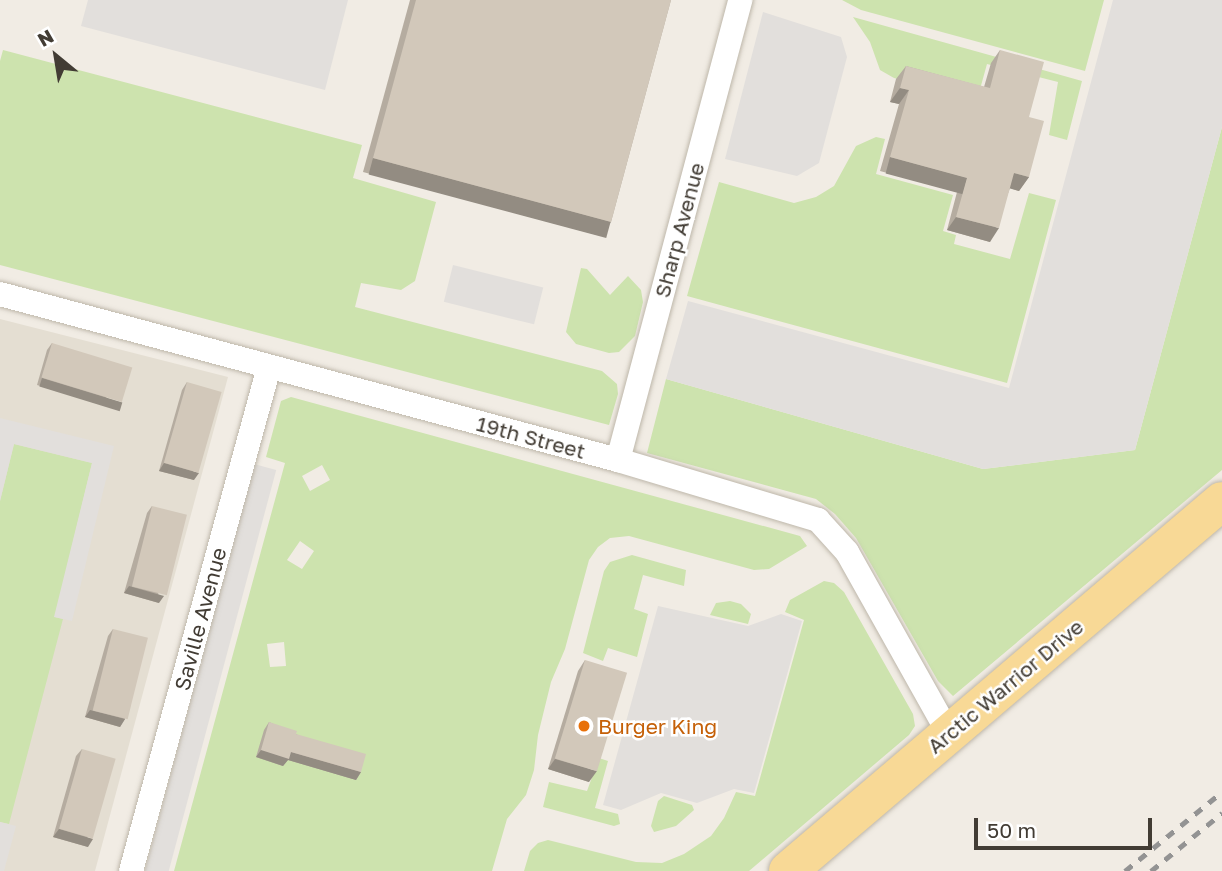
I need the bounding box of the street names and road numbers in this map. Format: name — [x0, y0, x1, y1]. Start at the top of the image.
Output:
street label: Sharp Avenue — [649, 160, 709, 300]
street label: 19th Street — [474, 410, 588, 464]
street label: Saville Avenue — [169, 545, 231, 693]
street label: Arctic Warrior Drive — [922, 614, 1088, 758]

